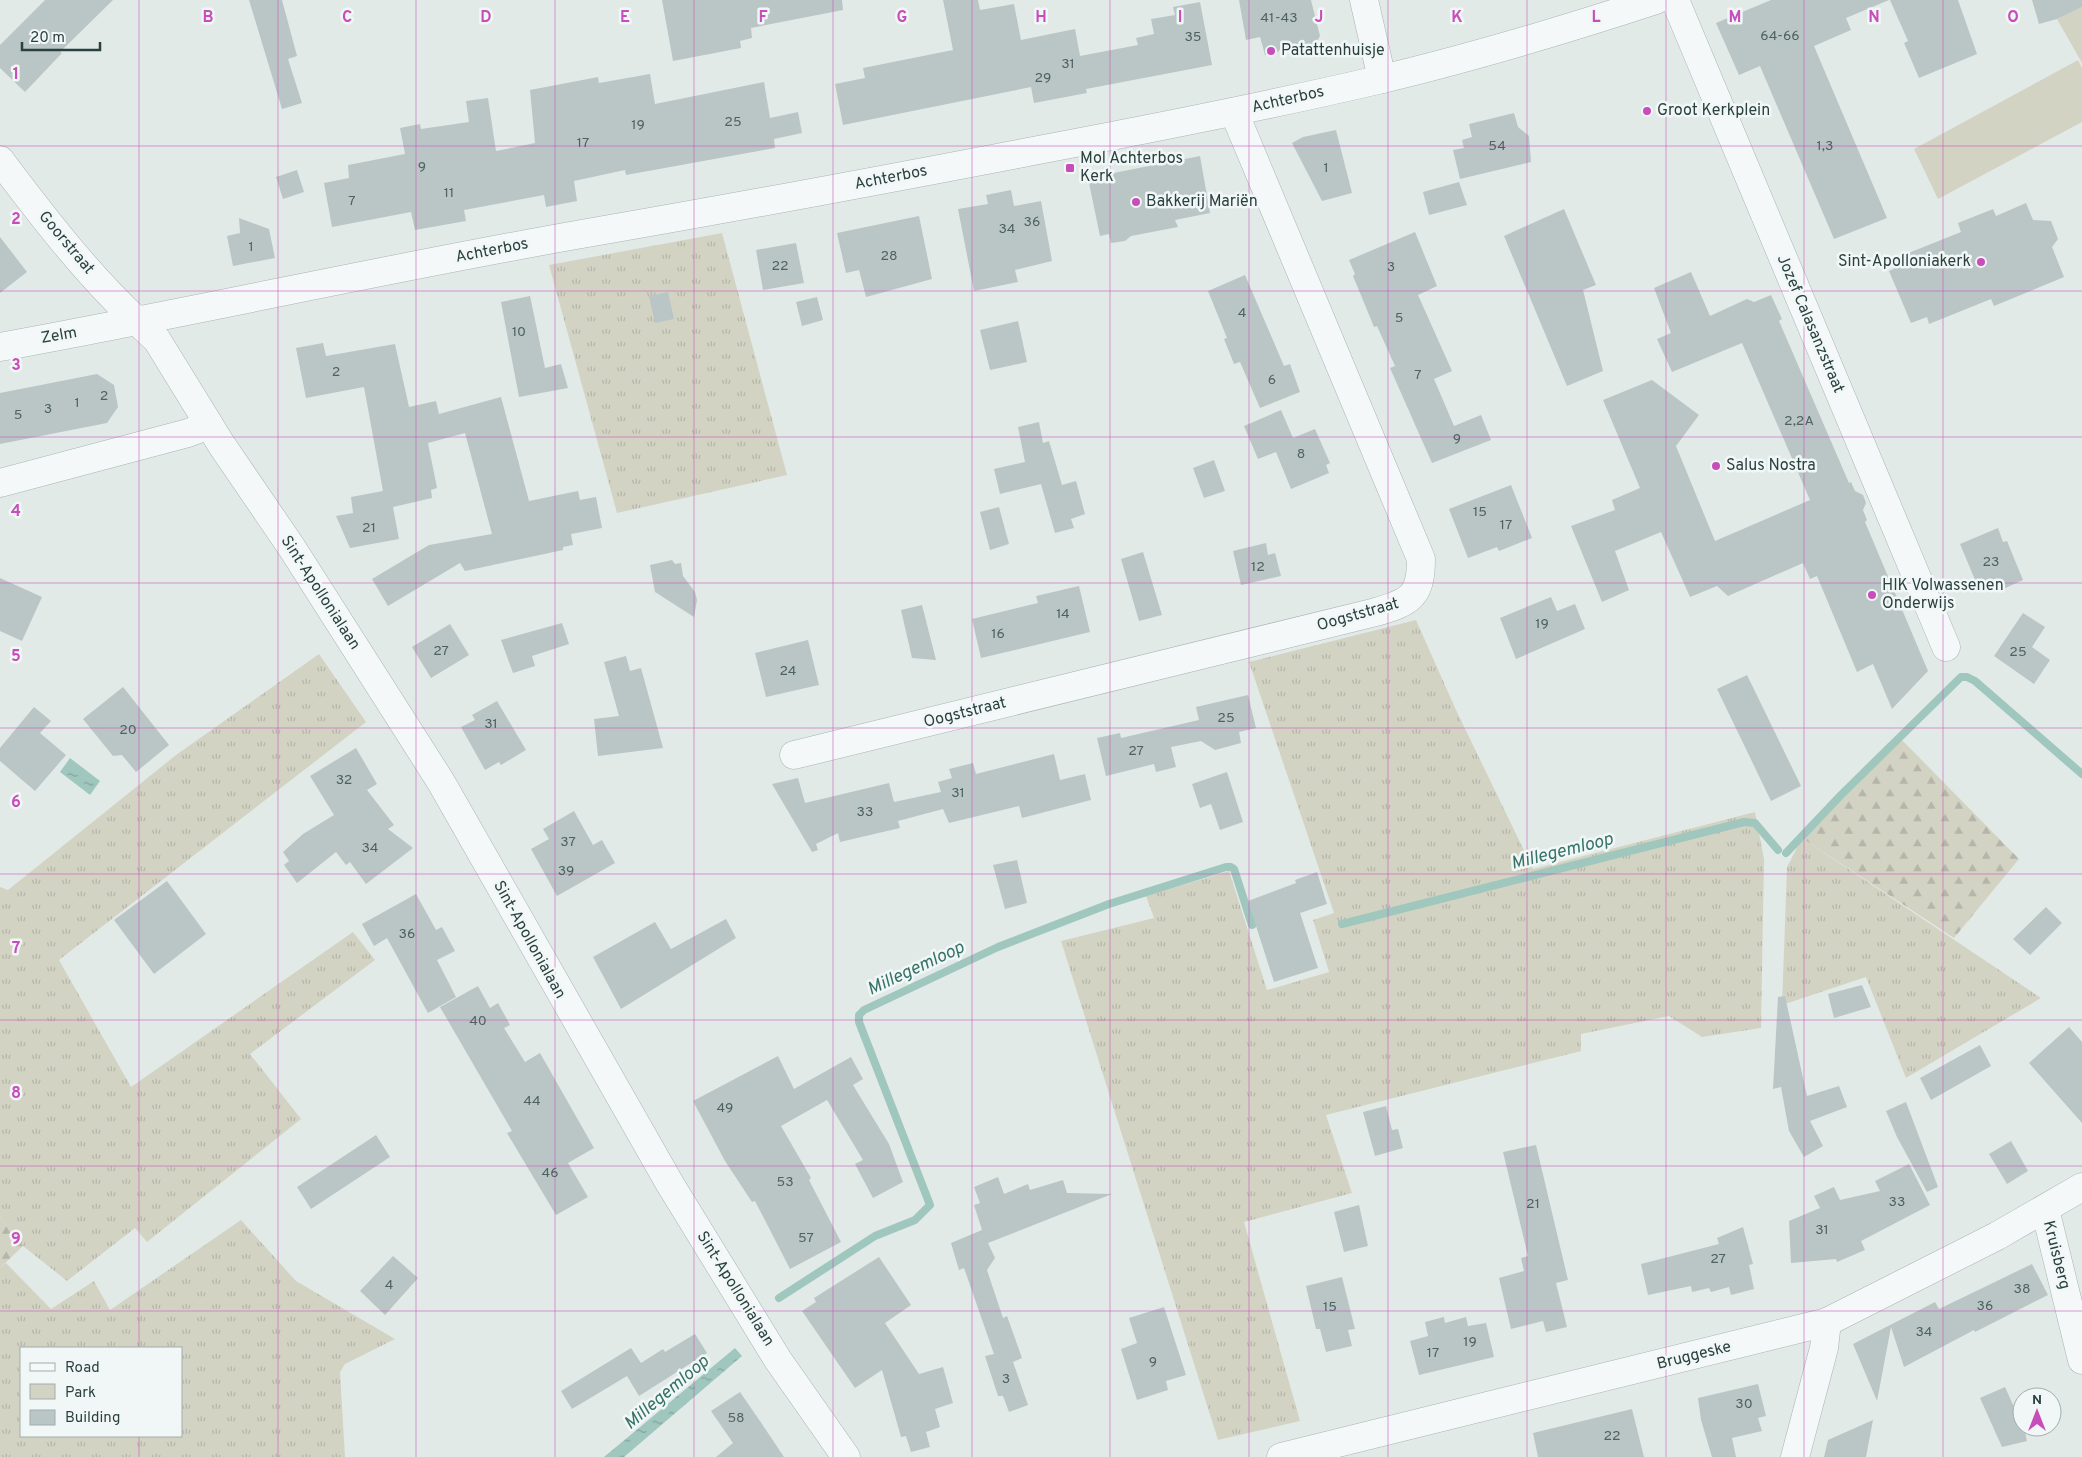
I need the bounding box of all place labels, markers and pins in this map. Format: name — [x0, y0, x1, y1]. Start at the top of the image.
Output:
place label: Patattenhuisje — [1281, 41, 1385, 61]
marker: Patattenhuisje — [1265, 45, 1277, 57]
place label: Groot Kerkplein — [1657, 101, 1770, 121]
marker: Groot Kerkplein — [1641, 105, 1653, 117]
place label: Mol Achterbos Kerk — [1080, 149, 1183, 187]
marker: Mol Achterbos Kerk — [1064, 162, 1076, 174]
place label: Bakkerij Mariën — [1146, 192, 1258, 212]
marker: Bakkerij Mariën — [1130, 196, 1142, 208]
place label: Sint-Apolloniakerk — [1838, 252, 1971, 272]
marker: Sint-Apolloniakerk — [1975, 256, 1987, 268]
place label: Salus Nostra — [1726, 456, 1816, 476]
marker: Salus Nostra — [1710, 460, 1722, 472]
place label: HIK Volwassenen Onderwijs — [1882, 576, 2004, 614]
marker: HIK Volwassenen Onderwijs — [1866, 589, 1878, 601]

